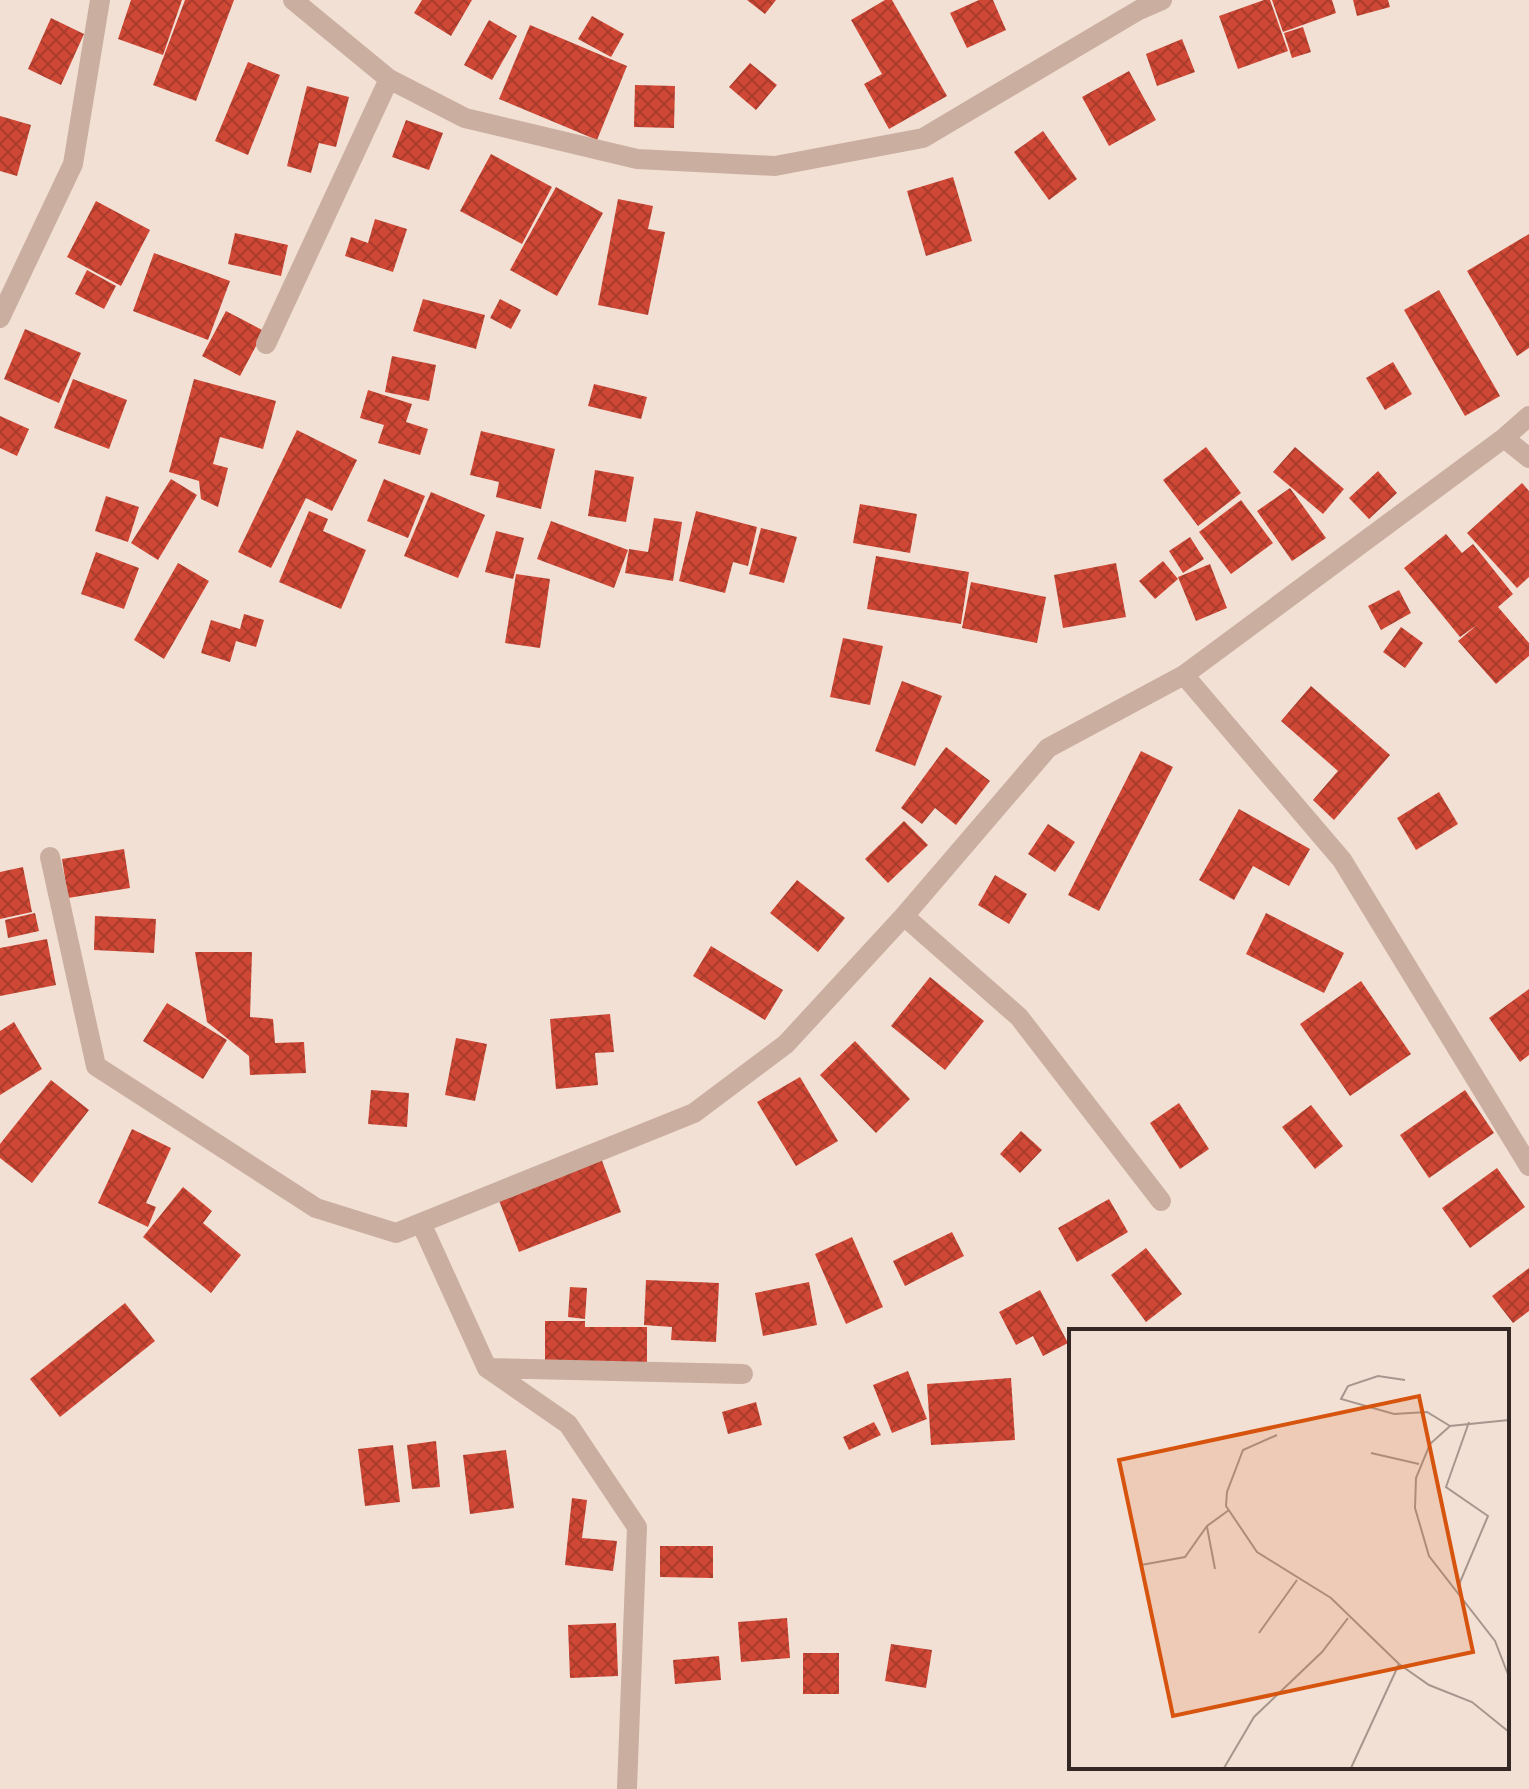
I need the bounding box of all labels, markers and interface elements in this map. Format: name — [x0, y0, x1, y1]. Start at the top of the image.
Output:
inset map — [1069, 1329, 1509, 1769]

